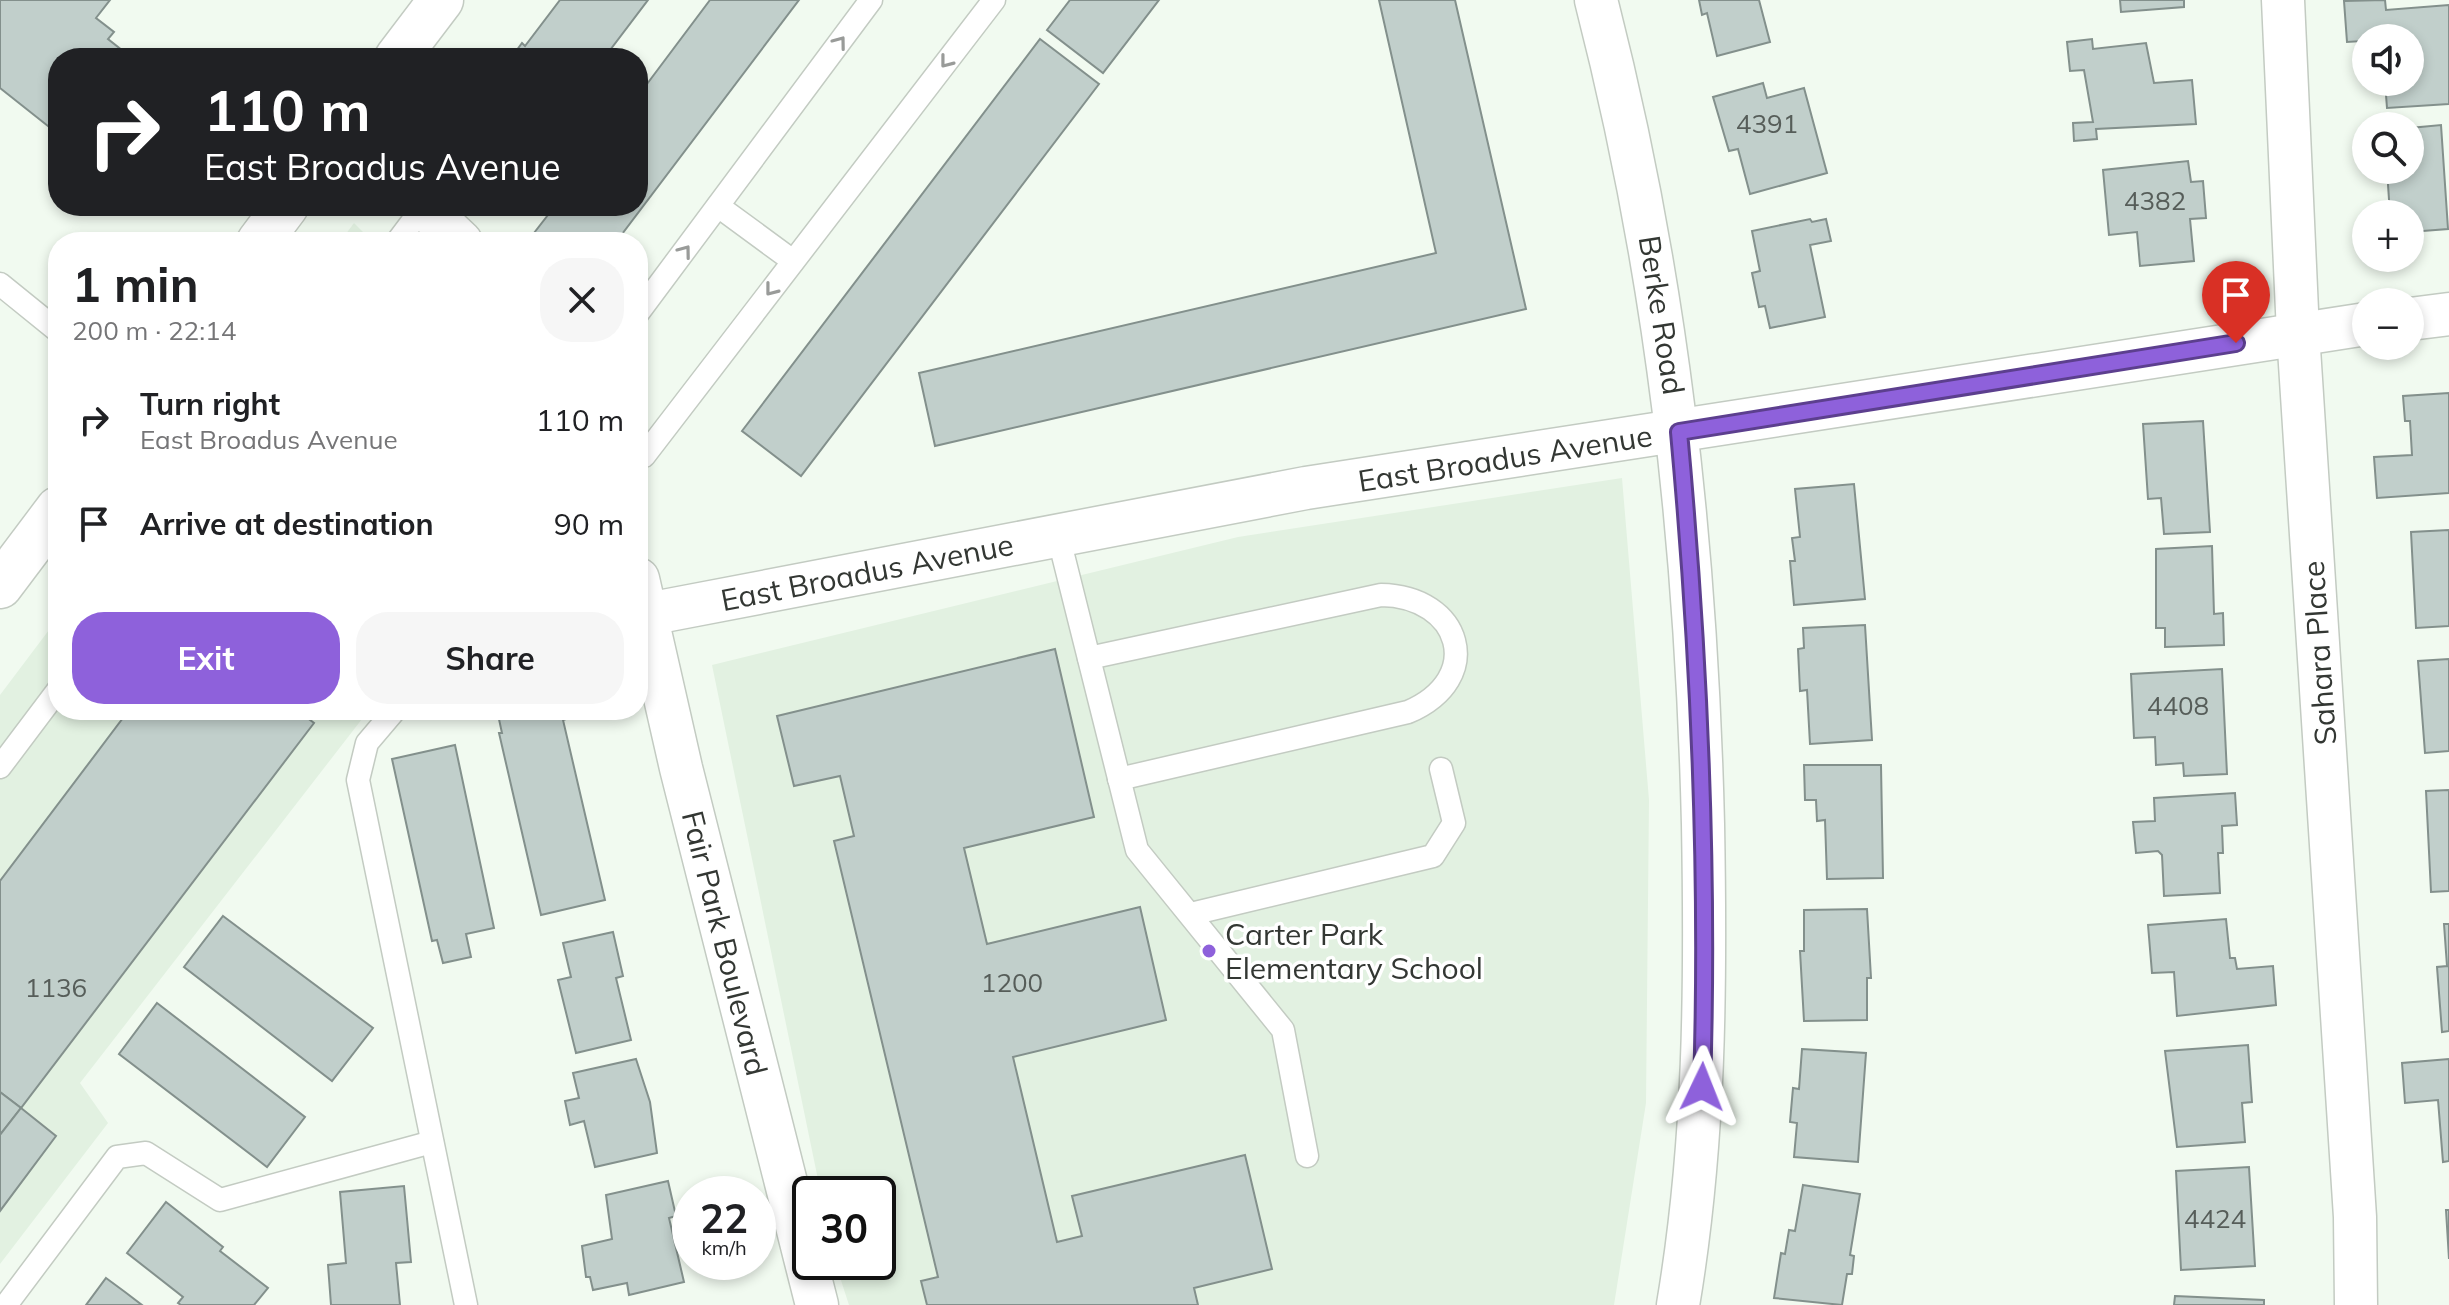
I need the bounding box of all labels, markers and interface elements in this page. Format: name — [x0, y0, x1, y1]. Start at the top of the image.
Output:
map controls — [2352, 24, 2424, 360]
button: sound — [2352, 24, 2424, 96]
one-way arrow — [830, 36, 845, 51]
one-way arrow — [942, 53, 956, 68]
text: 110 m — [204, 75, 371, 145]
icon: right — [72, 80, 176, 184]
house number: 4391 — [1736, 107, 1798, 140]
button: search — [2352, 112, 2424, 184]
text: East Broadus Avenue — [204, 144, 561, 189]
house number: 4382 — [2124, 184, 2186, 217]
button: + — [2352, 200, 2424, 272]
street label: Berke Road — [1631, 233, 1693, 397]
one-way arrow — [675, 245, 689, 260]
text: 1 min — [72, 254, 199, 314]
button: close — [540, 258, 624, 342]
pin — [2202, 261, 2270, 343]
icon: arrive — [2214, 273, 2258, 317]
one-way arrow — [766, 281, 780, 296]
button: − — [2352, 288, 2424, 360]
text: 200 m · 22:14 — [72, 314, 236, 347]
text: Turn right — [140, 385, 280, 423]
icon: right — [72, 398, 116, 442]
text: 110 m — [536, 401, 624, 439]
street label: East Broadus Avenue — [1355, 416, 1655, 500]
text: East Broadus Avenue — [140, 423, 398, 456]
icon: arrive — [72, 502, 116, 546]
text: Arrive at destination — [140, 505, 434, 543]
text: 90 m — [554, 505, 624, 543]
street label: East Broadus Avenue — [717, 525, 1017, 619]
street label: Sahara Place — [2294, 560, 2344, 746]
button: Exit — [72, 612, 340, 704]
button: Share — [356, 612, 624, 704]
house number: 4408 — [2147, 689, 2209, 722]
street label: Fair Park Boulevard — [674, 807, 776, 1079]
place label: Carter Park Elementary School — [1225, 915, 1483, 987]
marker: Carter Park Elementary School — [1200, 942, 1218, 960]
house number: 1200 — [981, 966, 1043, 999]
house number: 1136 — [25, 971, 87, 1004]
position arrow — [1660, 1045, 1744, 1129]
speed limit sign: 30 — [792, 1176, 896, 1280]
text: 22 — [700, 1193, 748, 1243]
house number: 4424 — [2184, 1202, 2246, 1235]
text: km/h — [701, 1235, 747, 1260]

